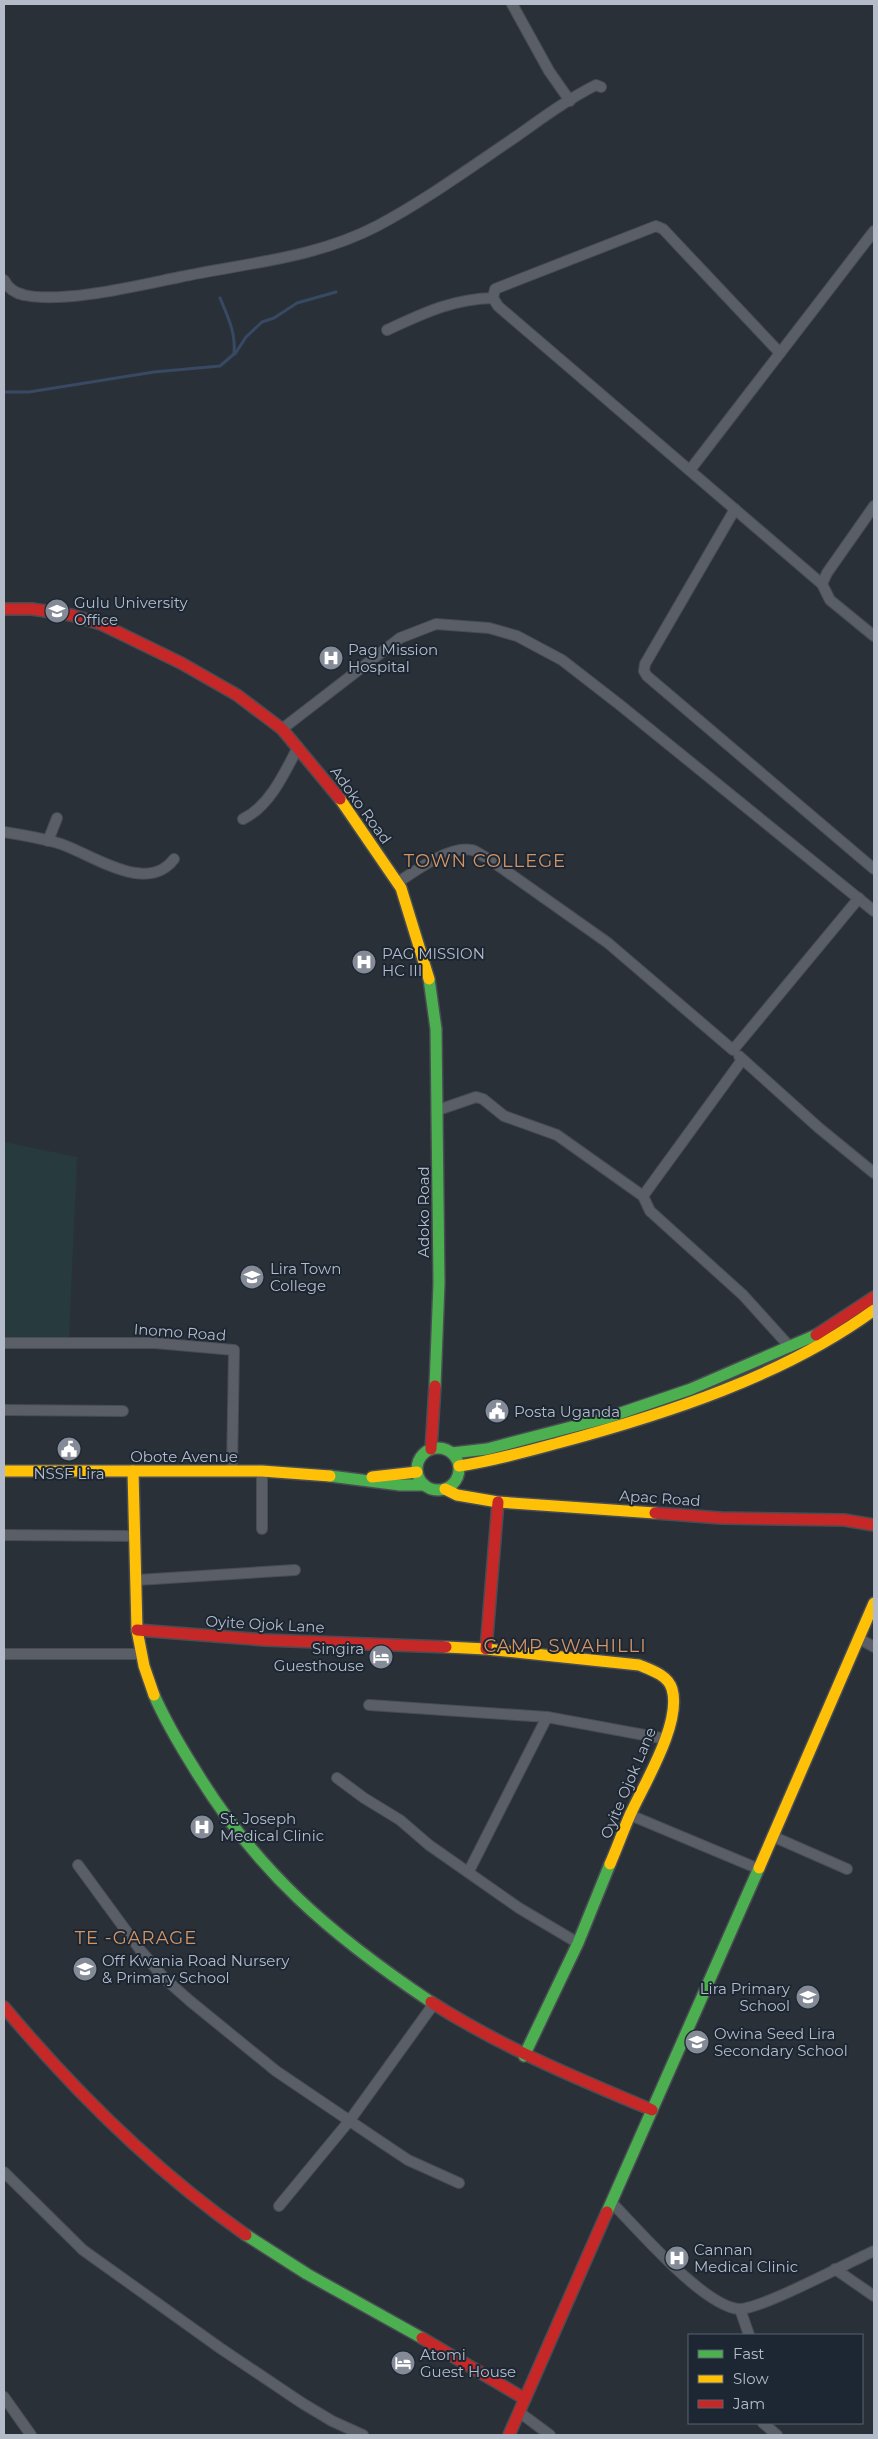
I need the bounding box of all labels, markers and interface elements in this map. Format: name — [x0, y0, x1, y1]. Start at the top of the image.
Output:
place label: Gulu University Office — [74, 593, 189, 629]
school or university icon: Gulu University Office — [44, 598, 70, 624]
place label: Pag Mission Hospital — [348, 640, 438, 676]
hospital icon: Pag Mission Hospital — [318, 645, 344, 671]
street label: Adoko Road — [326, 762, 396, 848]
district label: TOWN COLLEGE — [404, 850, 566, 872]
place label: PAG MISSION HC III — [382, 944, 485, 980]
hospital icon: PAG MISSION HC III — [351, 949, 377, 975]
street label: Adoko Road — [414, 1166, 433, 1258]
place label: Lira Town College — [270, 1259, 341, 1295]
school or university icon: Lira Town College — [239, 1264, 265, 1290]
street label: Inomo Road — [133, 1319, 227, 1345]
public building icon: Posta Uganda — [484, 1398, 510, 1424]
place label: Posta Uganda — [514, 1402, 620, 1421]
public building icon: NSSF Lira — [56, 1436, 82, 1462]
street label: Obote Avenue — [130, 1447, 238, 1466]
place label: NSSF Lira — [33, 1464, 105, 1483]
street label: Apac Road — [619, 1486, 701, 1510]
street label: Oyite Ojok Lane — [205, 1611, 325, 1637]
district label: CAMP SWAHILLI — [483, 1635, 647, 1657]
place label: Singira Guesthouse — [274, 1639, 364, 1675]
hotel icon: Singira Guesthouse — [368, 1644, 394, 1670]
street label: Oyite Ojok Lane — [596, 1724, 660, 1842]
place label: St. Joseph Medical Clinic — [220, 1809, 324, 1845]
hospital icon: St. Joseph Medical Clinic — [189, 1814, 215, 1840]
district label: TE -GARAGE — [75, 1927, 197, 1949]
place label: Off Kwania Road Nursery & Primary School — [102, 1951, 290, 1987]
school or university icon: Off Kwania Road Nursery & Primary School — [72, 1956, 98, 1982]
place label: Lira Primary School — [700, 1979, 791, 2015]
school or university icon: Lira Primary School — [795, 1984, 821, 2010]
place label: Owina Seed Lira Secondary School — [714, 2024, 848, 2060]
school or university icon: Owina Seed Lira Secondary School — [684, 2029, 710, 2055]
place label: Cannan Medical Clinic — [694, 2240, 798, 2276]
hospital icon: Cannan Medical Clinic — [664, 2245, 690, 2271]
legend — [688, 2334, 863, 2424]
text: Fast — [733, 2344, 764, 2363]
place label: Atomi Guest House — [420, 2345, 516, 2381]
hotel icon: Atomi Guest House — [390, 2350, 416, 2376]
text: Slow — [733, 2369, 769, 2388]
text: Jam — [732, 2394, 765, 2413]

